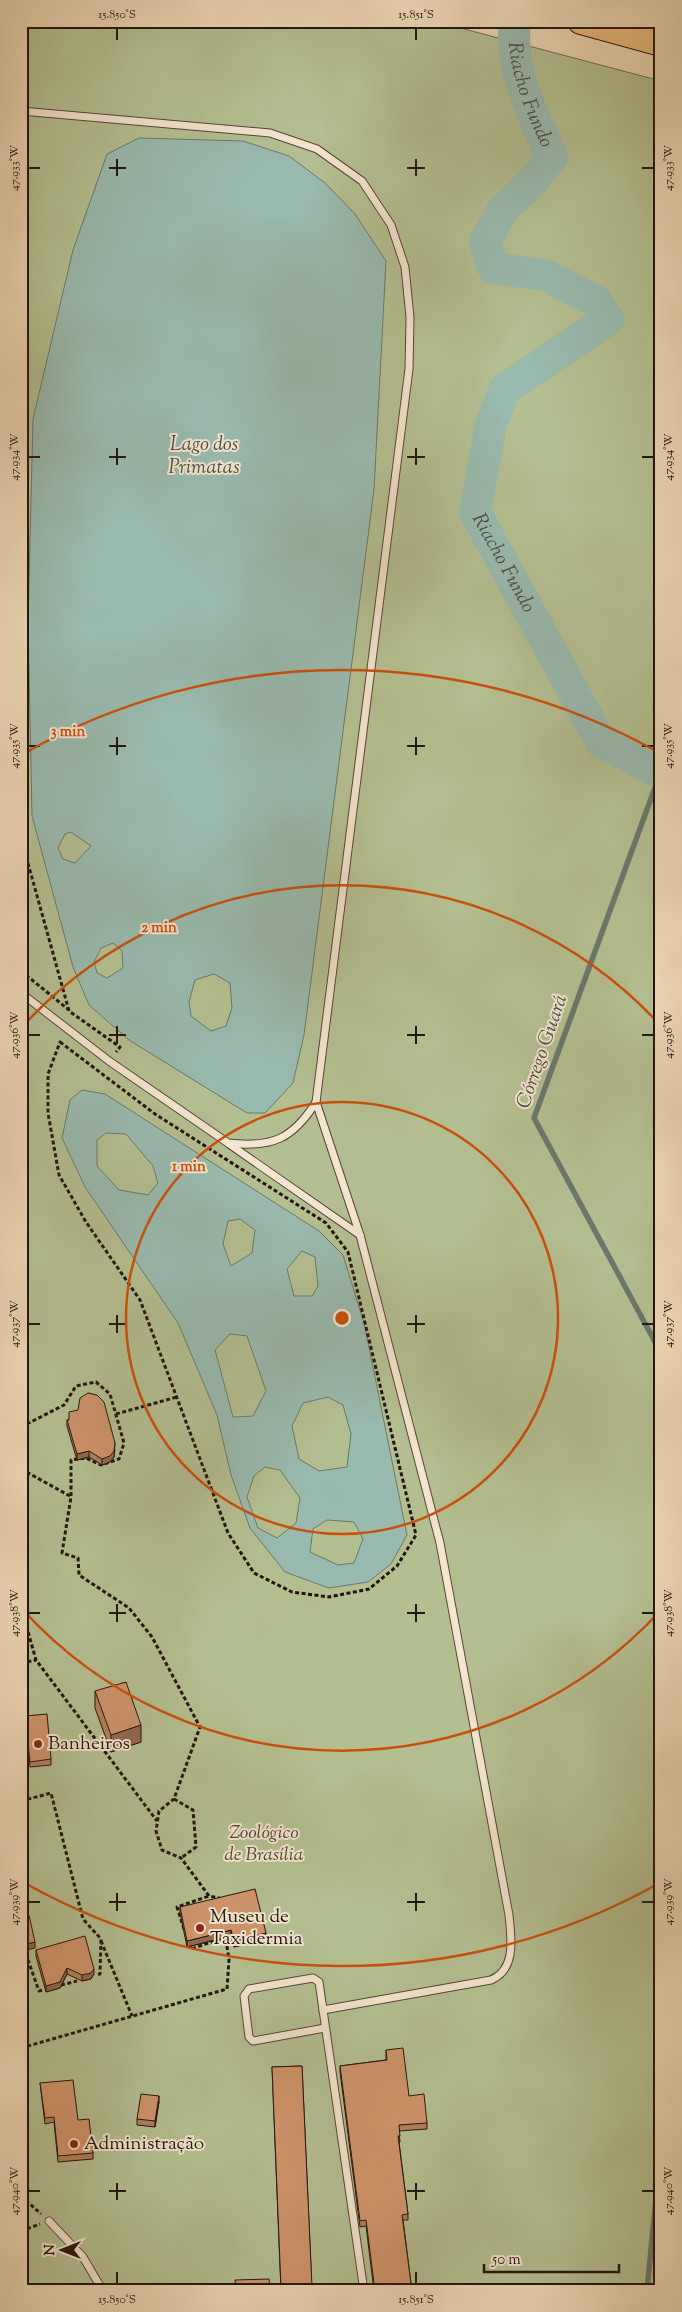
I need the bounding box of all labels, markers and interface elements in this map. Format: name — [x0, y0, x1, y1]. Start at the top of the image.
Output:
text: 15.850°S — [98, 6, 136, 24]
text: 15.851°S — [398, 6, 434, 24]
water label: Riacho Fundo — [500, 41, 560, 152]
text: 47.933°W — [6, 144, 24, 191]
text: 47.933°W — [660, 144, 678, 191]
water label: Lago dos Primatas — [168, 431, 240, 483]
text: 47.934°W — [6, 433, 24, 481]
text: 47.934°W — [660, 433, 678, 481]
water label: Riacho Fundo — [464, 508, 542, 618]
text: 3 min — [51, 722, 86, 743]
text: 47.935°W — [6, 723, 24, 769]
text: 47.935°W — [660, 723, 678, 769]
text: 2 min — [141, 918, 177, 939]
water label: Córrego Guará — [510, 991, 576, 1113]
text: 47.936°W — [6, 1011, 24, 1059]
text: 47.936°W — [660, 1011, 678, 1059]
text: 1 min — [172, 1157, 206, 1178]
text: 47.937°W — [6, 1300, 24, 1348]
text: 47.937°W — [660, 1300, 678, 1348]
centre of rings — [333, 1309, 351, 1327]
text: 47.938°W — [6, 1589, 24, 1637]
text: 47.938°W — [660, 1589, 678, 1637]
place label: Banheiros — [48, 1731, 130, 1758]
marker: Banheiros — [32, 1738, 44, 1750]
park label: Zoológico de Brasília — [225, 1820, 304, 1869]
text: 47.939°W — [6, 1878, 24, 1925]
text: 47.939°W — [660, 1878, 678, 1925]
place label: Museu de Taxidermia — [210, 1904, 303, 1953]
marker: Museu de Taxidermia — [194, 1922, 206, 1934]
place label: Administração — [84, 2131, 204, 2158]
marker: Administração — [68, 2138, 80, 2150]
text: 47.940°W — [6, 2166, 24, 2215]
text: 47.940°W — [660, 2166, 678, 2215]
north arrow — [38, 2224, 88, 2274]
scale bar — [484, 2242, 620, 2274]
text: N — [41, 2244, 61, 2256]
text: 50 m — [491, 2250, 521, 2271]
text: 15.850°S — [98, 2291, 136, 2309]
text: 15.851°S — [398, 2291, 434, 2309]

